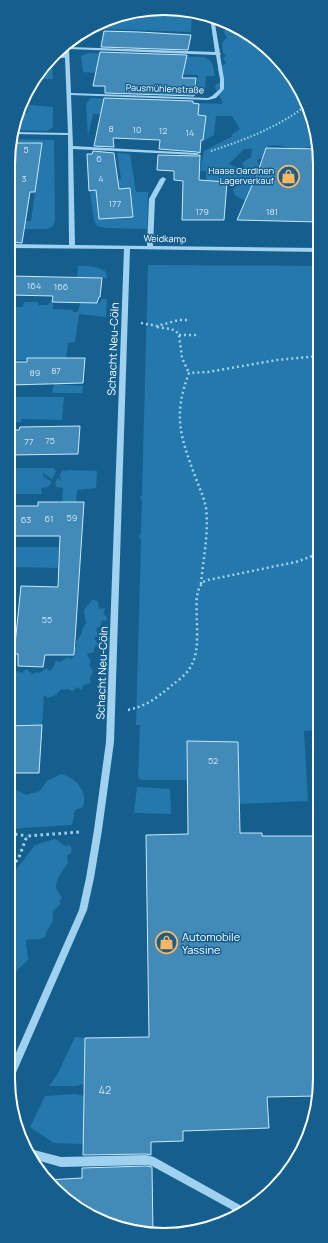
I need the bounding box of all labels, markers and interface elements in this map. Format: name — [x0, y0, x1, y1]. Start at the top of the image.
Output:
street label: Pausmühlenstraße — [126, 81, 204, 96]
house number: 8 — [108, 122, 114, 135]
house number: 10 — [133, 123, 142, 136]
house number: 12 — [159, 124, 167, 137]
house number: 14 — [186, 126, 194, 139]
house number: 5 — [23, 143, 29, 156]
house number: 6 — [96, 152, 102, 165]
shop icon: Haase Gardinen Lagerverkauf — [276, 163, 302, 189]
place label: Haase Gardinen Lagerverkauf — [208, 164, 275, 187]
house number: 3 — [22, 172, 27, 185]
house number: 4 — [98, 172, 104, 185]
house number: 177 — [109, 197, 122, 210]
house number: 179 — [195, 205, 209, 218]
house number: 181 — [266, 205, 278, 218]
street label: Weidkamp — [143, 232, 187, 245]
house number: 164 — [27, 279, 41, 292]
house number: 166 — [54, 280, 69, 293]
street label: Schacht Neu-Cöln — [103, 302, 122, 396]
house number: 87 — [51, 364, 61, 377]
house number: 89 — [30, 366, 40, 379]
house number: 75 — [45, 434, 55, 447]
house number: 77 — [24, 435, 34, 448]
house number: 59 — [67, 511, 77, 524]
house number: 61 — [45, 512, 53, 525]
house number: 63 — [21, 513, 31, 526]
house number: 55 — [42, 613, 52, 626]
street label: Schacht Neu-Cöln — [92, 626, 111, 720]
house number: 52 — [208, 754, 218, 767]
place label: Automobile Yassine — [182, 929, 241, 957]
shop icon: Automobile Yassine — [153, 930, 179, 956]
house number: 42 — [99, 1082, 111, 1097]

